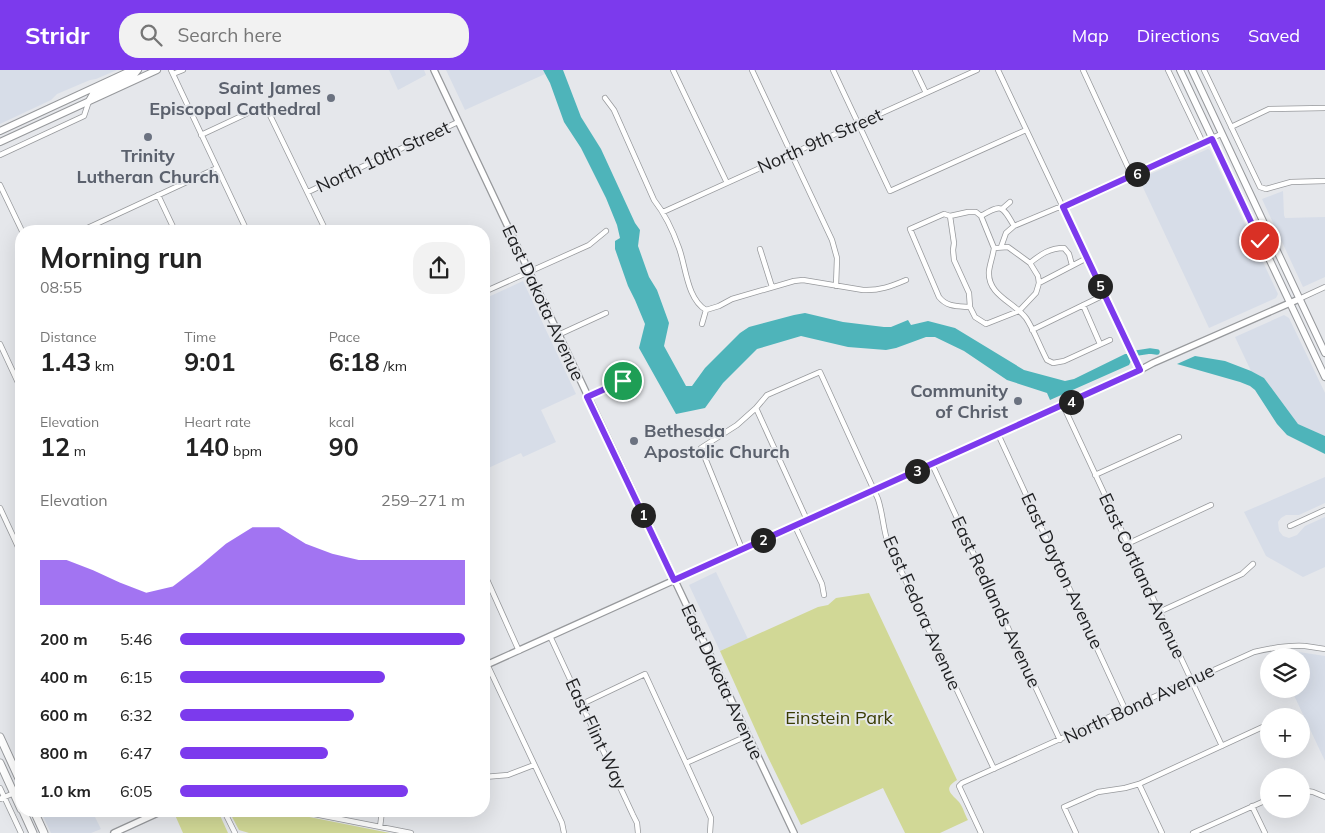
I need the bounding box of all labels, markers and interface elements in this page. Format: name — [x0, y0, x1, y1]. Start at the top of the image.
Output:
search box — [119, 13, 469, 58]
text: Stridr — [25, 20, 89, 50]
icon: search — [137, 21, 165, 49]
text: Search here — [177, 23, 282, 47]
text: Map — [1072, 24, 1109, 47]
text: Directions — [1137, 24, 1220, 47]
text: Saved — [1248, 24, 1300, 47]
place label: Saint James Episcopal Cathedral — [149, 76, 321, 120]
marker: Saint James Episcopal Cathedral — [325, 92, 337, 104]
street label: North 9th Street — [754, 103, 886, 178]
street label: North 10th Street — [312, 115, 453, 198]
marker: Trinity Lutheran Church — [142, 131, 154, 143]
place label: Trinity Lutheran Church — [77, 144, 219, 188]
pin: 6 — [1124, 162, 1150, 186]
text: 6 — [1133, 165, 1142, 183]
pin — [1239, 220, 1281, 262]
street label: East Dakota Avenue — [497, 221, 590, 384]
icon: check — [1246, 227, 1274, 255]
text: Morning run — [40, 240, 203, 275]
button: share — [413, 242, 465, 294]
pin: 5 — [1088, 274, 1112, 298]
text: 08:55 — [40, 277, 82, 297]
text: 5 — [1096, 277, 1105, 295]
text: Distance — [40, 328, 97, 346]
text: Time — [184, 328, 216, 346]
text: Pace — [329, 328, 360, 346]
text: 1.43 — [40, 346, 91, 377]
text: 9:01 — [184, 346, 236, 377]
text: 6:18 — [329, 346, 380, 377]
text: km — [91, 357, 114, 375]
text: /km — [380, 357, 407, 375]
pin — [602, 360, 644, 402]
icon: arrive — [609, 367, 637, 395]
place label: Community of Christ — [910, 379, 1008, 423]
pin: 4 — [1058, 390, 1084, 414]
text: 4 — [1067, 393, 1076, 411]
marker: Community of Christ — [1012, 395, 1024, 407]
text: Elevation — [40, 413, 99, 431]
text: Heart rate — [184, 413, 251, 431]
text: kcal — [329, 413, 354, 431]
place label: Bethesda Apostolic Church — [644, 419, 790, 463]
text: 12 — [40, 431, 70, 462]
text: 140 — [184, 431, 229, 462]
text: 90 — [329, 431, 359, 462]
marker: Bethesda Apostolic Church — [628, 435, 640, 447]
text: m — [70, 442, 86, 460]
text: bpm — [229, 442, 262, 460]
pin: 3 — [904, 458, 930, 484]
text: 3 — [913, 462, 922, 480]
street label: East Dayton Avenue — [1016, 489, 1109, 652]
street label: East Cortland Avenue — [1094, 489, 1191, 662]
text: Elevation — [40, 490, 108, 510]
text: 259–271 m — [381, 490, 465, 510]
pin: 1 — [630, 502, 656, 528]
text: 1 — [639, 506, 648, 524]
street label: East Redlands Avenue — [947, 512, 1046, 691]
pin: 2 — [750, 528, 776, 552]
text: 2 — [759, 531, 768, 549]
street label: East Fedora Avenue — [878, 532, 967, 693]
street label: East Dakota Avenue — [676, 600, 769, 763]
text: 200 m — [40, 629, 88, 649]
text: 5:46 — [120, 629, 152, 649]
map controls — [1260, 648, 1310, 818]
button: layers — [1260, 648, 1310, 698]
street label: North Bond Avenue — [1060, 659, 1218, 749]
text: 400 m — [40, 667, 88, 687]
text: 6:15 — [120, 667, 152, 687]
street label: East Flint Way — [561, 674, 633, 794]
text: 600 m — [40, 705, 88, 725]
text: 6:32 — [120, 705, 152, 725]
park label: Einstein Park — [785, 706, 894, 729]
button: + — [1260, 708, 1310, 758]
text: 800 m — [40, 743, 88, 763]
text: 6:47 — [120, 743, 152, 763]
button: − — [1260, 768, 1310, 818]
text: 1.0 km — [40, 781, 91, 801]
text: 6:05 — [120, 781, 152, 801]

